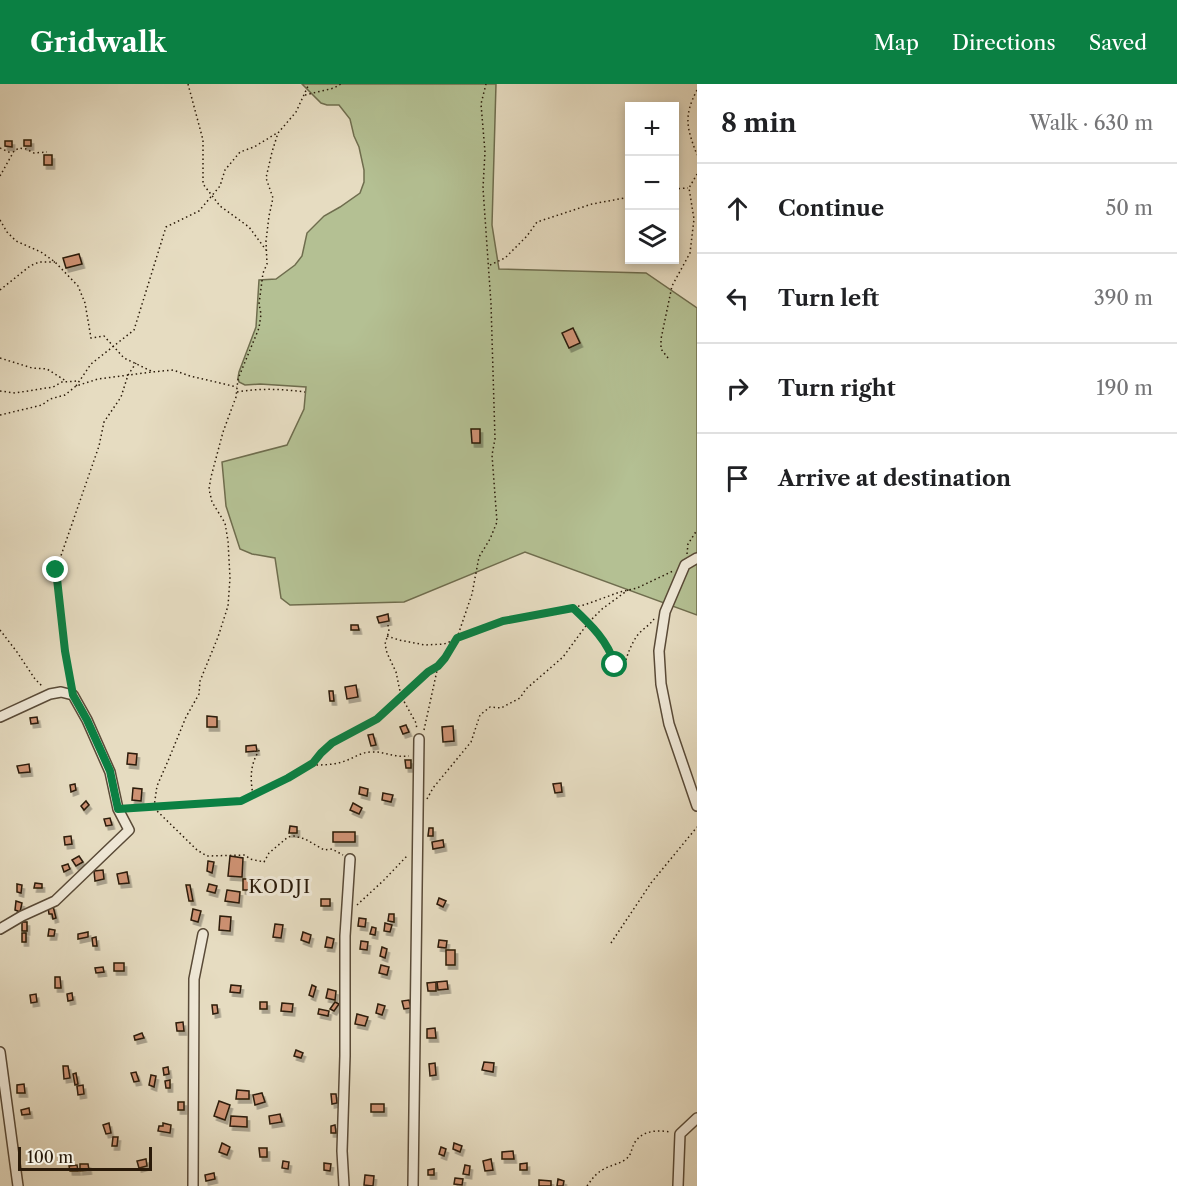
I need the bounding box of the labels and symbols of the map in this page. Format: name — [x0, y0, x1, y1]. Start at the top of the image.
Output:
route end — [42, 556, 68, 582]
route start — [601, 651, 627, 677]
district label: KODJI — [248, 876, 312, 898]
scale bar — [18, 1144, 152, 1172]

